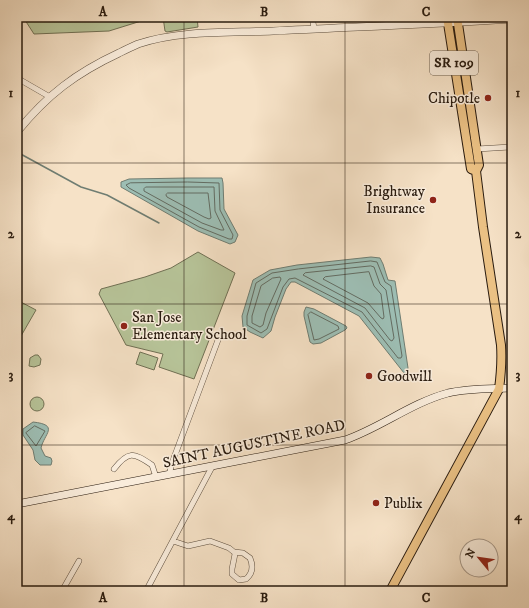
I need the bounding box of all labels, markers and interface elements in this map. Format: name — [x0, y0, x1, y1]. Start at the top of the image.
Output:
text: A — [98, 4, 108, 20]
text: B — [260, 4, 268, 20]
text: C — [422, 4, 431, 20]
road number: SR 109 — [430, 51, 478, 75]
text: 1 — [9, 85, 14, 101]
text: 1 — [516, 85, 521, 101]
place label: Chipotle — [428, 89, 480, 108]
marker: Chipotle — [483, 93, 493, 103]
place label: Brightway Insurance — [363, 182, 426, 218]
marker: Brightway Insurance — [428, 195, 438, 205]
text: 2 — [8, 226, 15, 242]
text: 2 — [515, 226, 522, 242]
place label: San Jose Elementary School — [132, 308, 247, 344]
marker: San Jose Elementary School — [119, 321, 129, 331]
text: 3 — [9, 367, 14, 383]
place label: Goodwill — [377, 367, 432, 386]
text: 3 — [516, 367, 521, 383]
marker: Goodwill — [364, 371, 374, 381]
street label: SAINT AUGUSTINE ROAD — [161, 415, 347, 473]
place label: Publix — [384, 494, 423, 513]
marker: Publix — [371, 498, 381, 508]
text: 4 — [6, 508, 15, 525]
text: 4 — [513, 508, 522, 525]
north arrow — [459, 538, 499, 578]
text: N — [463, 546, 479, 561]
text: A — [98, 590, 108, 606]
text: B — [260, 590, 268, 606]
text: C — [422, 590, 431, 606]

